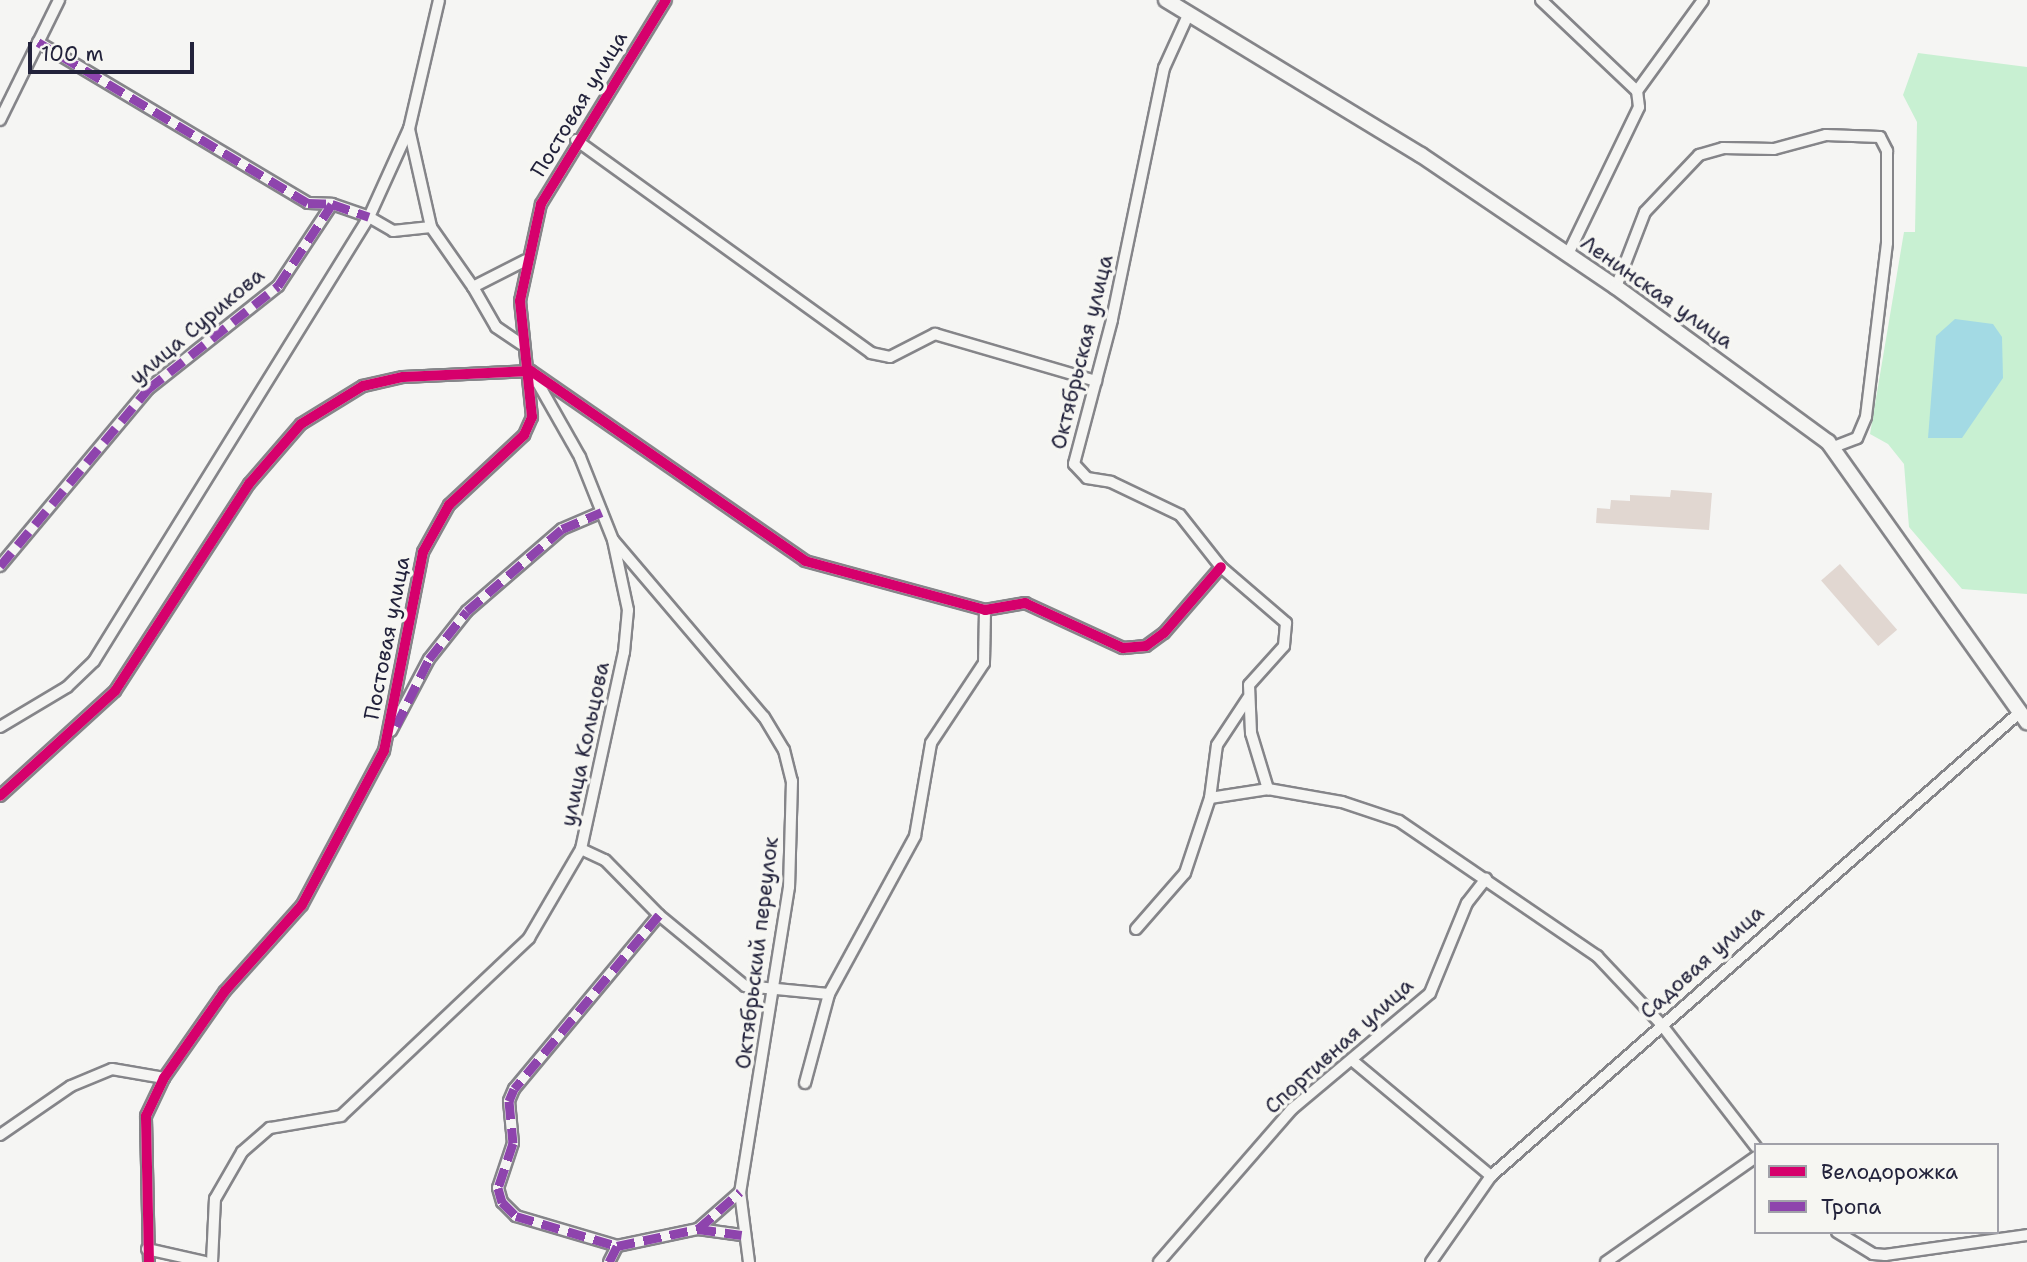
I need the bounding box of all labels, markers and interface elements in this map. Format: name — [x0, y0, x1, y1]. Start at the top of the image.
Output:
street label: Постовая улица — [526, 27, 632, 181]
scale bar — [32, 28, 198, 72]
text: 100 m — [41, 40, 104, 68]
street label: Ленинская улица — [1576, 230, 1738, 354]
street label: Октябрьская улица — [1046, 252, 1118, 452]
street label: улица Сурикова — [125, 262, 269, 390]
street label: Постовая улица — [359, 554, 415, 722]
street label: улица Кольцова — [555, 659, 615, 829]
street label: Октябрьский переулок — [730, 835, 784, 1071]
street label: Садовая улица — [1635, 900, 1769, 1024]
street label: Спортивная улица — [1260, 973, 1418, 1119]
legend — [1754, 1143, 1999, 1234]
text: Велодорожка — [1821, 1158, 1958, 1186]
text: Тропа — [1821, 1193, 1881, 1221]

